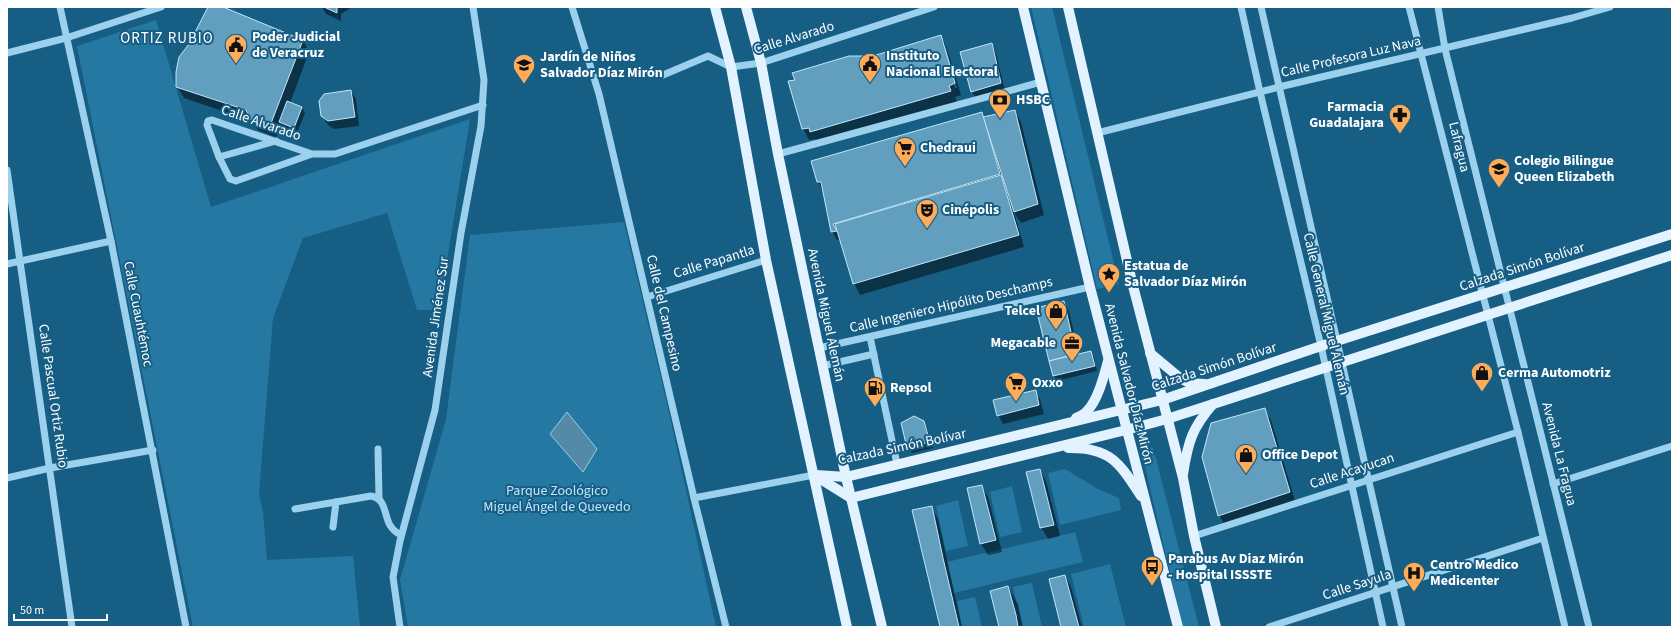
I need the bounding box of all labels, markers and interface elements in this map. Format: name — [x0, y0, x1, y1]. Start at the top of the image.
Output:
street label: Calle Alvarado — [751, 16, 837, 60]
place label: Poder Judicial de Veracruz — [252, 27, 340, 63]
district label: ORTIZ RUBIO — [120, 28, 214, 49]
street label: Calle Profesora Luz Nava — [1279, 31, 1423, 83]
public building icon: Poder Judicial de Veracruz — [223, 32, 249, 65]
place label: Instituto Nacional Electoral — [886, 46, 998, 82]
place label: Jardín de Niños Salvador Díaz Mirón — [540, 47, 663, 83]
public building icon: Instituto Nacional Electoral — [857, 51, 883, 84]
school or university icon: Jardín de Niños Salvador Díaz Mirón — [511, 52, 537, 85]
bank icon: HSBC — [987, 87, 1013, 120]
place label: HSBC — [1016, 90, 1050, 110]
place label: Farmacia Guadalajara — [1309, 97, 1384, 133]
street label: Calle Alvarado — [218, 100, 304, 146]
pharmacy icon: Farmacia Guadalajara — [1387, 102, 1413, 135]
street label: Lafragua — [1443, 120, 1475, 174]
supermarket icon: Chedraui — [892, 135, 918, 168]
place label: Chedraui — [920, 138, 976, 158]
place label: Colegio Bilingue Queen Elizabeth — [1514, 151, 1615, 187]
school or university icon: Colegio Bilingue Queen Elizabeth — [1486, 156, 1512, 189]
theatre icon: Cinépolis — [914, 197, 940, 230]
place label: Cinépolis — [942, 200, 999, 220]
street label: Calle General Miguel Alemán — [1298, 231, 1354, 397]
street label: Calzada Simón Bolívar — [1457, 237, 1587, 297]
street label: Calle Papantla — [671, 240, 757, 284]
street label: Avenida Miguel Alemán — [802, 247, 850, 383]
street label: Calle del Campesino — [641, 253, 687, 373]
street label: Avenida Jiménez Sur — [418, 255, 454, 379]
place label: Estatua de Salvador Díaz Mirón — [1124, 256, 1247, 292]
street label: Calle Cuauhtémoc — [118, 260, 158, 369]
place icon: Estatua de Salvador Díaz Mirón — [1096, 261, 1122, 294]
street label: Calle Ingeniero Hipólito Deschamps — [848, 272, 1055, 338]
shop icon: Telcel — [1043, 298, 1069, 331]
place label: Telcel — [1005, 301, 1040, 321]
street label: Avenida Salvador Díaz Mirón — [1099, 301, 1159, 467]
street label: Calle Pascual Ortiz Rubio — [33, 323, 73, 469]
office icon: Megacable — [1059, 330, 1085, 363]
place label: Megacable — [991, 333, 1056, 353]
street label: Calzada Simón Bolívar — [1149, 337, 1279, 397]
shop icon: Cerma Automotriz — [1469, 360, 1495, 393]
place label: Cerma Automotriz — [1498, 363, 1611, 383]
supermarket icon: Oxxo — [1003, 370, 1029, 403]
place label: Oxxo — [1032, 373, 1063, 393]
fuel station icon: Repsol — [862, 375, 888, 408]
place label: Repsol — [890, 378, 932, 398]
street label: Avenida La Fragua — [1536, 400, 1582, 508]
street label: Calzada Simón Bolívar — [836, 424, 968, 470]
shop icon: Office Depot — [1233, 442, 1259, 475]
place label: Office Depot — [1262, 445, 1338, 465]
street label: Calle Acayucan — [1307, 448, 1397, 494]
park label: Parque Zoológico Miguel Ángel de Quevedo — [483, 481, 631, 517]
place label: Parabus Av Diaz Mirón - Hospital ISSSTE — [1168, 549, 1304, 585]
bus stop icon: Parabus Av Diaz Mirón - Hospital ISSSTE — [1139, 554, 1165, 587]
place label: Centro Medico Medicenter — [1430, 555, 1519, 591]
hospital icon: Centro Medico Medicenter — [1401, 560, 1427, 593]
street label: Calle Sayula — [1320, 564, 1394, 606]
scale bar — [14, 596, 107, 622]
text: 50 m — [20, 602, 44, 619]

